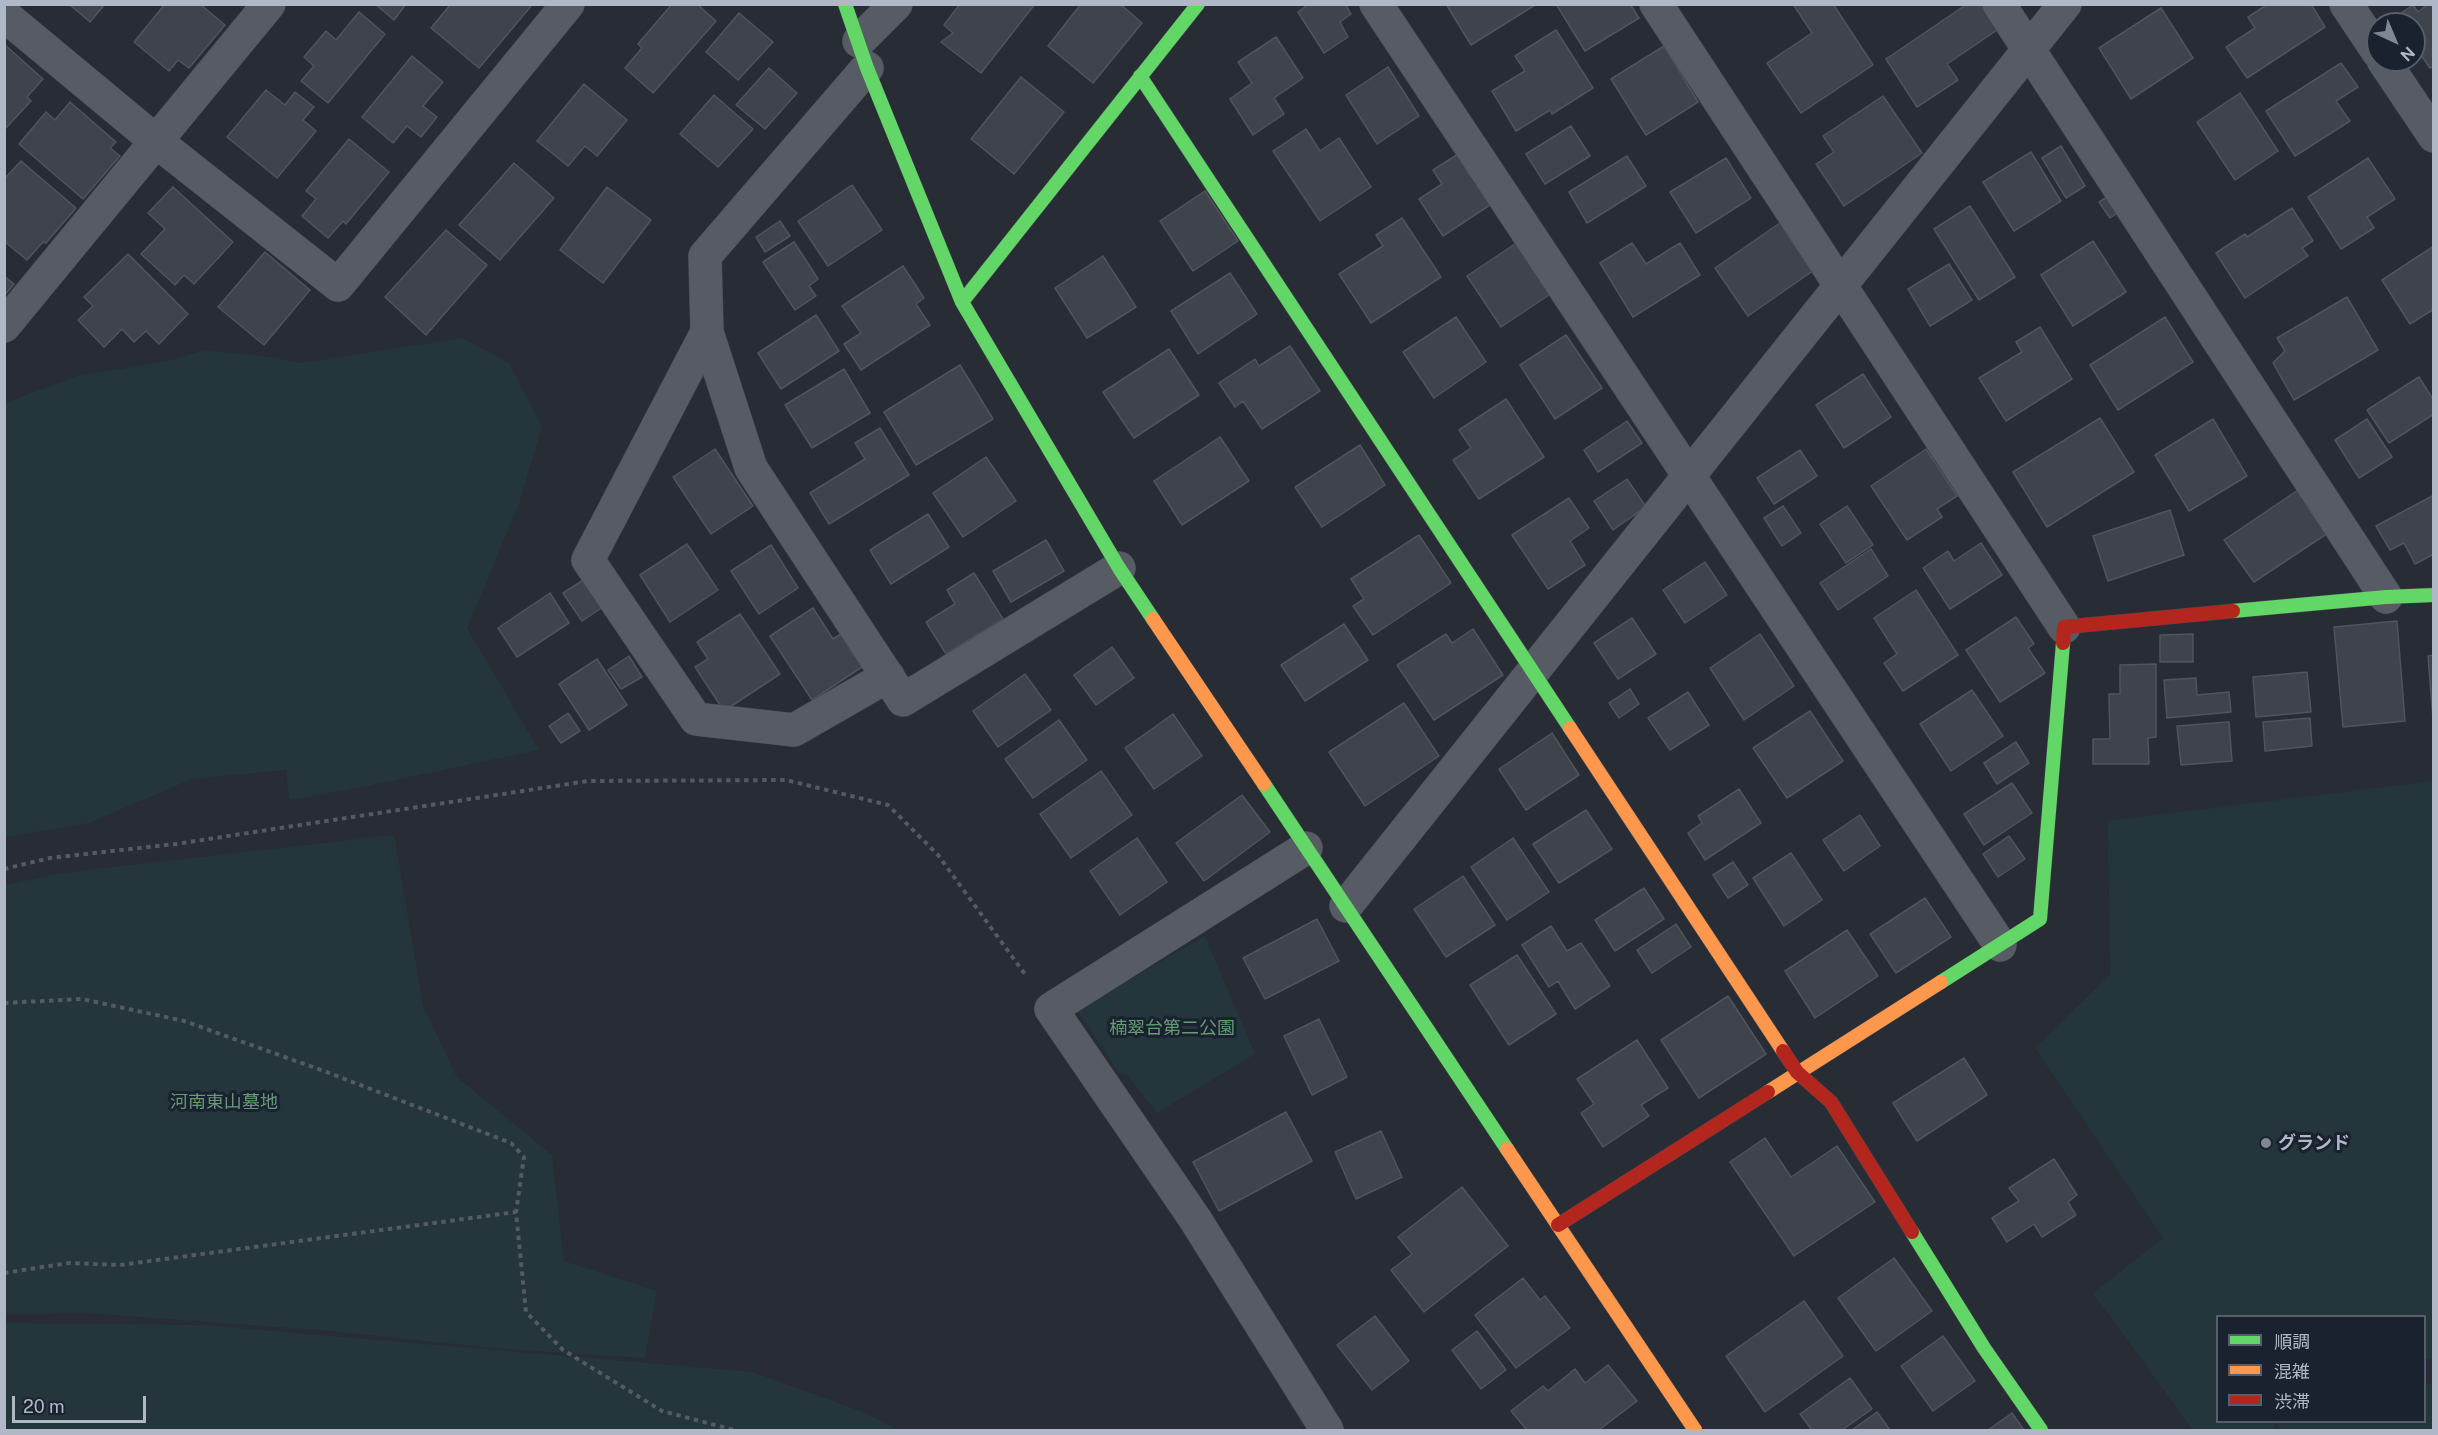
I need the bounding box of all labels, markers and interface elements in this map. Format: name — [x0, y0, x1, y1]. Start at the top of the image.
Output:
north arrow — [2366, 12, 2426, 72]
text: N — [2396, 43, 2419, 65]
park label: 楠翠台第二公園 — [1109, 1017, 1235, 1039]
park label: 河南東山墓地 — [170, 1091, 278, 1113]
place label: グランド — [2278, 1132, 2350, 1154]
marker: グランド — [2259, 1136, 2273, 1150]
legend — [2216, 1315, 2426, 1423]
text: 順調 — [2274, 1331, 2310, 1352]
text: 混雑 — [2274, 1361, 2310, 1382]
scale bar — [15, 1384, 148, 1422]
text: 渋滞 — [2274, 1391, 2310, 1412]
text: 20 m — [23, 1396, 65, 1417]

